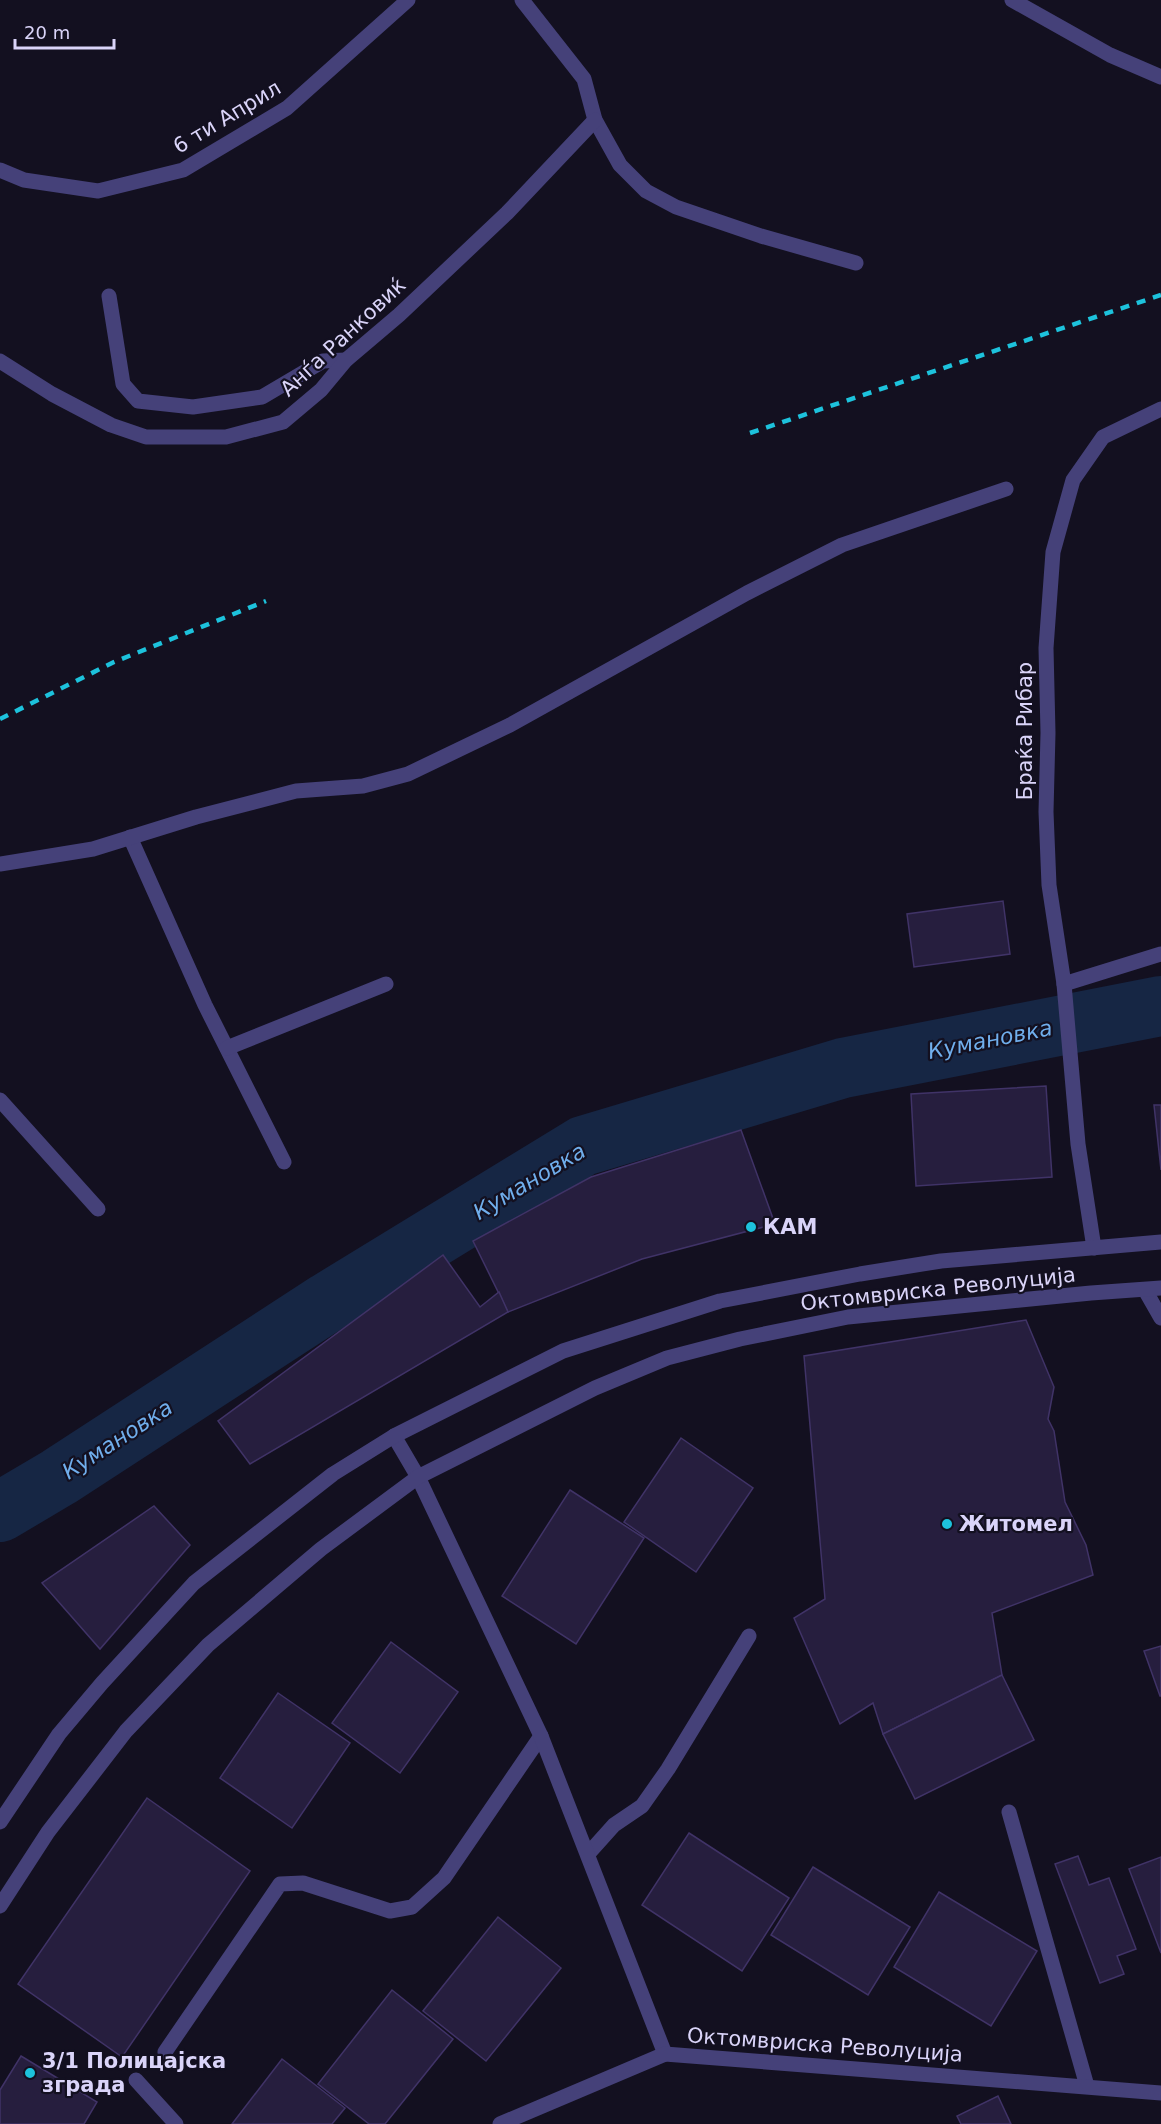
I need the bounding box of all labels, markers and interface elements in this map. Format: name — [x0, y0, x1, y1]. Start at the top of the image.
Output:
scale bar — [15, 12, 114, 50]
text: 20 m — [24, 22, 70, 43]
street label: 6 ти Април — [169, 76, 285, 158]
street label: Анѓа Ранковиќ — [276, 273, 410, 401]
street label: Браќа Рибар — [1013, 662, 1037, 800]
water label: Кумановка — [926, 1015, 1054, 1064]
water label: Кумановка — [469, 1138, 590, 1225]
place label: КАМ — [763, 1215, 817, 1239]
marker: КАМ — [744, 1220, 758, 1234]
street label: Октомвриска Револуција — [799, 1263, 1077, 1315]
water label: Кумановка — [58, 1395, 177, 1484]
place label: Житомел — [959, 1512, 1073, 1536]
marker: Житомел — [940, 1517, 954, 1531]
street label: Октомвриска Револуција — [686, 2023, 964, 2067]
place label: 3/1 Полицајска зграда — [42, 2049, 226, 2097]
marker: 3/1 Полицајска зграда — [23, 2066, 37, 2080]

